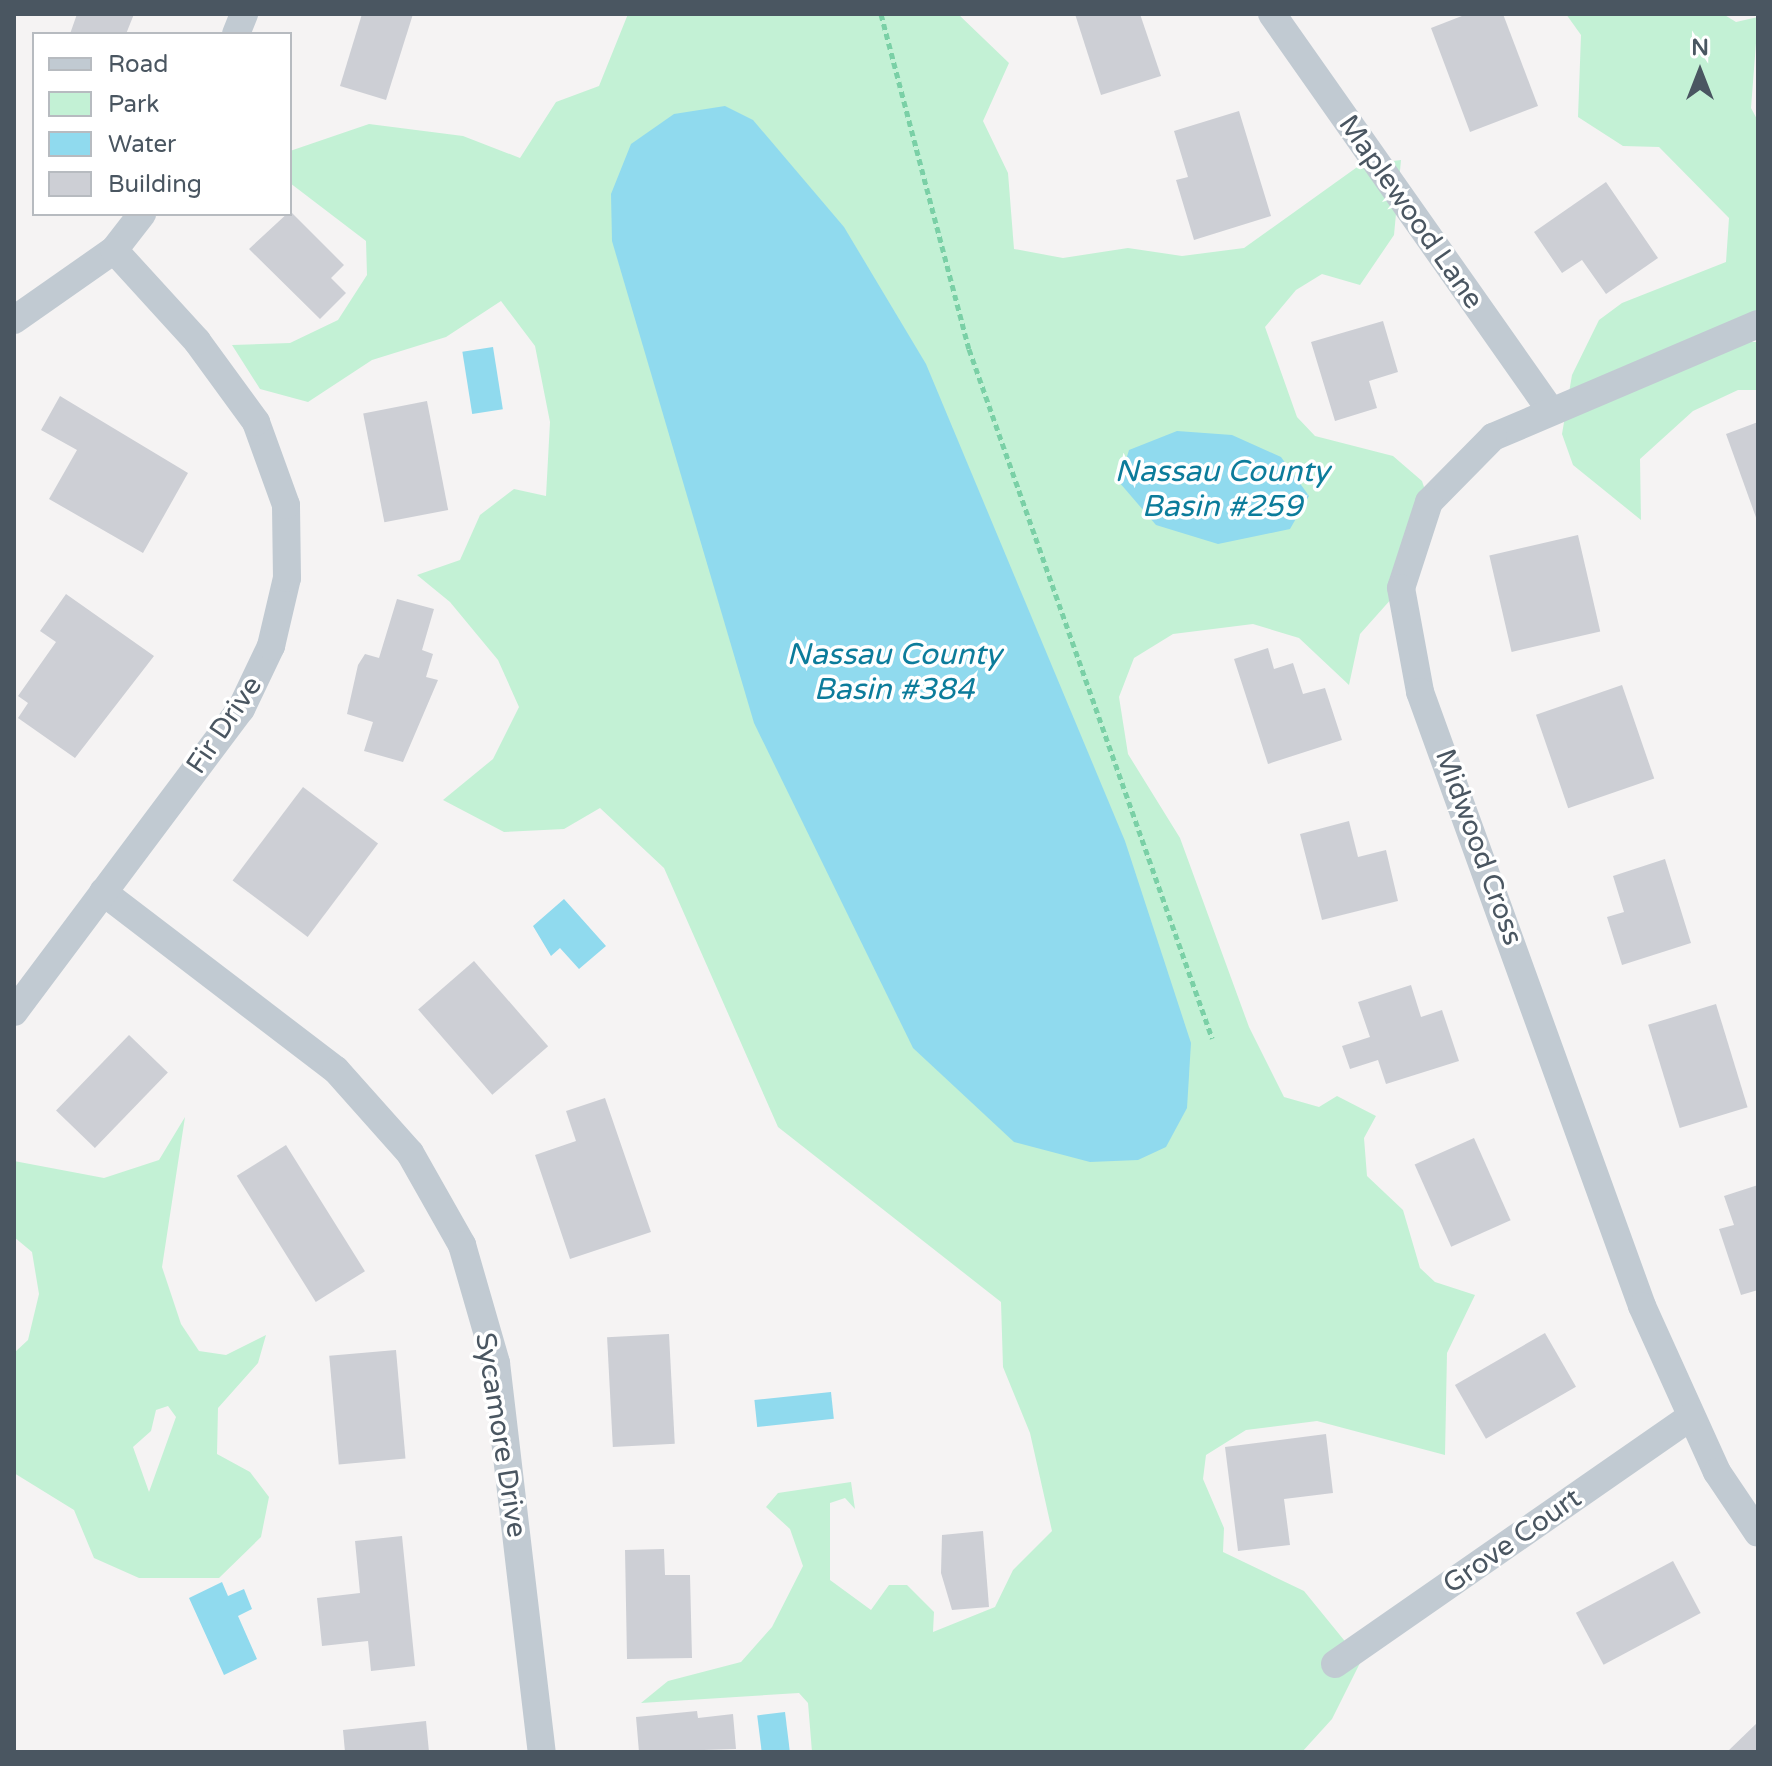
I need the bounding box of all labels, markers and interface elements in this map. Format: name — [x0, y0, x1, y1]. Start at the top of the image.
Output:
legend — [32, 32, 292, 216]
north arrow — [1660, 32, 1740, 112]
text: N — [1691, 35, 1709, 61]
text: Road — [108, 50, 168, 79]
text: Park — [108, 90, 159, 119]
street label: Maplewood Lane — [1332, 109, 1490, 315]
text: Water — [108, 130, 176, 159]
text: Building — [108, 170, 202, 199]
water label: Nassau County Basin #259 — [1115, 454, 1329, 524]
water label: Nassau County Basin #384 — [787, 637, 1001, 708]
street label: Fir Drive — [179, 670, 269, 780]
street label: Midwood Cross — [1428, 745, 1530, 949]
street label: Sycamore Drive — [468, 1330, 534, 1540]
street label: Grove Court — [1437, 1481, 1587, 1601]

